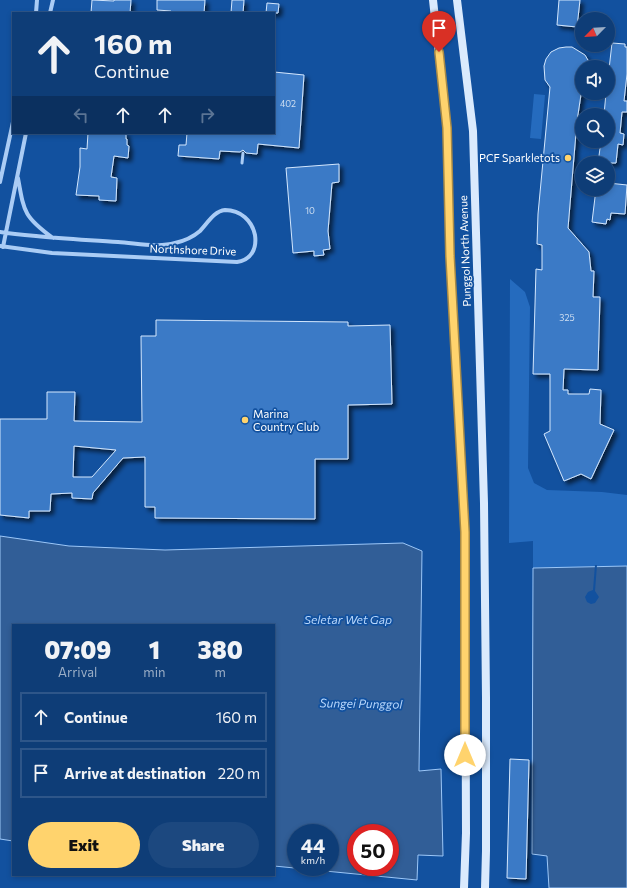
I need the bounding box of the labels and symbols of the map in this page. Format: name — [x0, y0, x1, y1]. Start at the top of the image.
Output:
pin — [422, 11, 456, 52]
north arrow — [575, 12, 615, 52]
house number: 402 — [280, 98, 296, 109]
place label: PCF Sparkletots — [479, 151, 560, 164]
marker: PCF Sparkletots — [563, 153, 573, 163]
street label: Punggol North Avenue — [456, 195, 473, 307]
house number: 10 — [305, 205, 315, 216]
street label: Northshore Drive — [149, 241, 237, 258]
house number: 325 — [559, 312, 575, 323]
place label: Marina Country Club — [253, 407, 319, 433]
marker: Marina Country Club — [240, 415, 250, 425]
water label: Seletar Wet Gap — [304, 612, 392, 626]
water label: Sungei Punggol — [319, 695, 404, 711]
position arrow — [444, 734, 486, 776]
speed limit sign: 50 — [347, 824, 399, 876]

